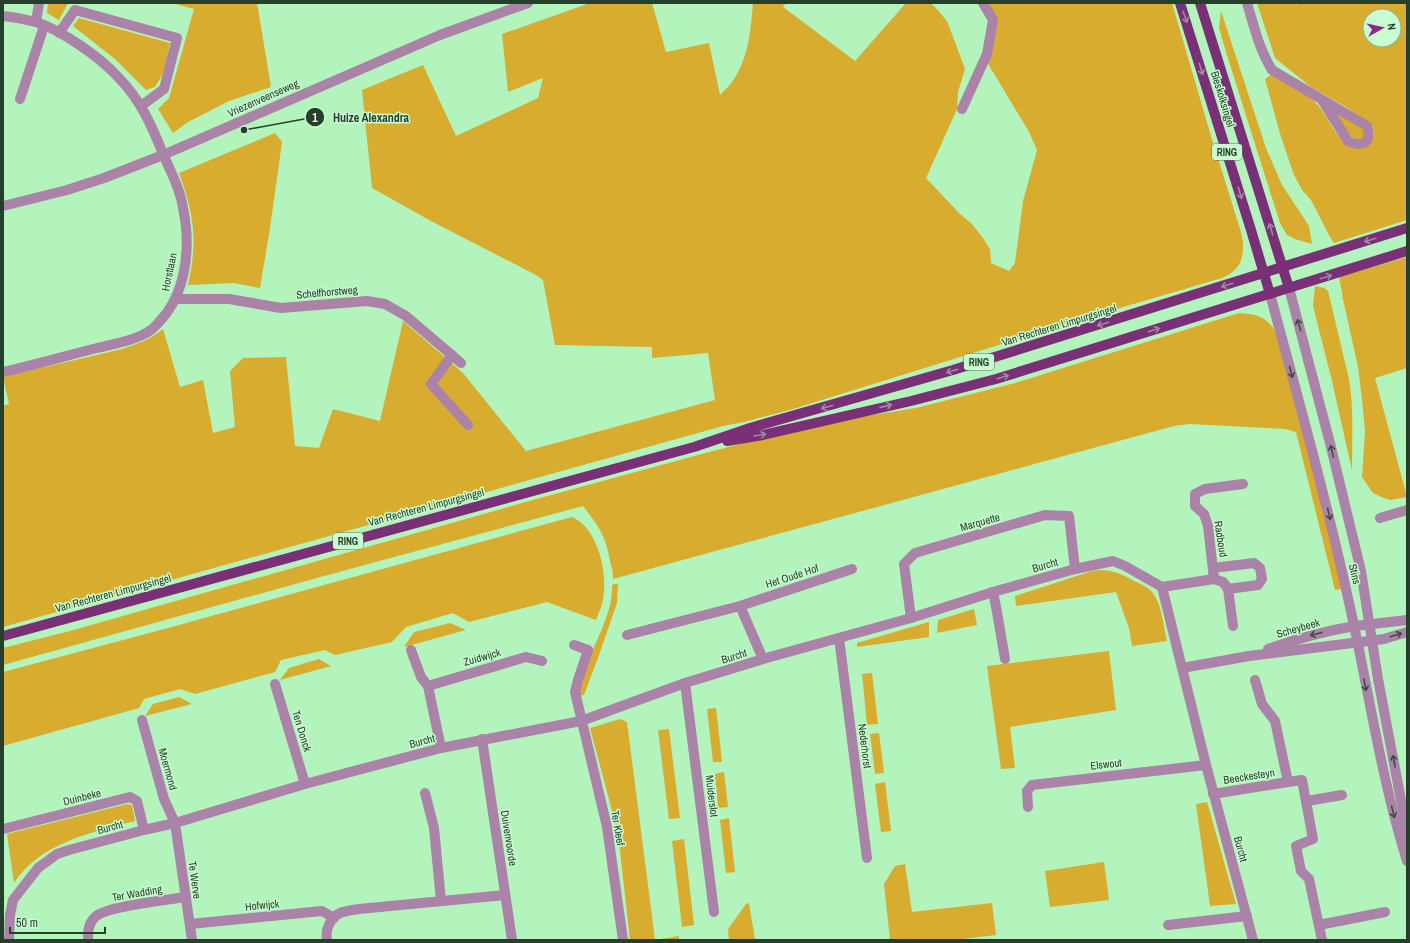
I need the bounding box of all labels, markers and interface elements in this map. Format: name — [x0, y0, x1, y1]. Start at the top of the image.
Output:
north arrow — [1362, 8, 1402, 48]
one-way arrow — [1181, 11, 1189, 23]
text: N — [1385, 22, 1399, 31]
one-way arrow — [1198, 62, 1205, 75]
street label: Bleskolksingel — [1208, 69, 1238, 129]
street label: Vriezenveenseweg — [225, 76, 301, 120]
callout: Huize Alexandra — [305, 105, 417, 129]
text: 1 — [312, 110, 318, 126]
text: Huize Alexandra — [333, 110, 410, 126]
road number: RING — [1212, 144, 1242, 160]
one-way arrow — [1237, 186, 1244, 199]
one-way arrow — [1267, 223, 1274, 236]
one-way arrow — [1363, 237, 1376, 244]
street label: Horstlaan — [158, 252, 180, 292]
one-way arrow — [1319, 273, 1332, 280]
street label: Schelfhorstweg — [296, 282, 358, 302]
one-way arrow — [1221, 282, 1233, 290]
street label: Van Rechteren Limpurgsingel — [1000, 301, 1118, 349]
one-way arrow — [1295, 319, 1302, 332]
one-way arrow — [1096, 321, 1109, 328]
one-way arrow — [1148, 326, 1161, 333]
road number: RING — [964, 354, 994, 370]
one-way arrow — [1288, 365, 1295, 378]
one-way arrow — [945, 368, 958, 375]
one-way arrow — [997, 373, 1010, 380]
one-way arrow — [880, 402, 893, 410]
one-way arrow — [821, 404, 834, 411]
one-way arrow — [753, 431, 766, 439]
one-way arrow — [1328, 445, 1336, 458]
street label: Van Rechteren Limpurgsingel — [367, 485, 485, 529]
one-way arrow — [1326, 507, 1333, 520]
street label: Marquette — [959, 510, 1001, 534]
street label: Radboud — [1211, 520, 1231, 558]
road number: RING — [333, 533, 363, 549]
street label: Burcht — [1031, 555, 1060, 575]
street label: Het Oude Hof — [764, 561, 821, 591]
street label: Stins — [1346, 562, 1364, 586]
street label: Van Rechteren Limpurgsingel — [54, 571, 172, 615]
street label: Scheybeek — [1275, 615, 1322, 641]
one-way arrow — [1310, 631, 1323, 639]
one-way arrow — [1389, 631, 1402, 638]
street label: Zuidwijck — [462, 645, 503, 669]
street label: Burcht — [719, 645, 749, 667]
one-way arrow — [1362, 678, 1370, 691]
street label: Ten Donck — [289, 709, 315, 754]
street label: Nederhorst — [855, 723, 875, 769]
street label: Burcht — [408, 731, 437, 751]
street label: Moermond — [155, 746, 181, 792]
street label: Elswout — [1090, 755, 1123, 773]
one-way arrow — [1390, 755, 1398, 768]
street label: Beeckesteyn — [1222, 765, 1276, 787]
street label: Muiderslot — [702, 774, 722, 818]
street label: Duinbeke — [62, 786, 102, 808]
one-way arrow — [1389, 805, 1397, 818]
street label: Duivenvoorde — [498, 809, 520, 867]
street label: Ter Kleef — [608, 809, 628, 847]
street label: Burcht — [96, 817, 125, 837]
street label: Burcht — [1231, 835, 1251, 864]
street label: Te Werve — [185, 860, 205, 900]
street label: Ter Wadding — [111, 882, 163, 904]
street label: Hofwijck — [244, 896, 280, 914]
scale bar — [10, 909, 105, 935]
text: 50 m — [16, 915, 38, 931]

